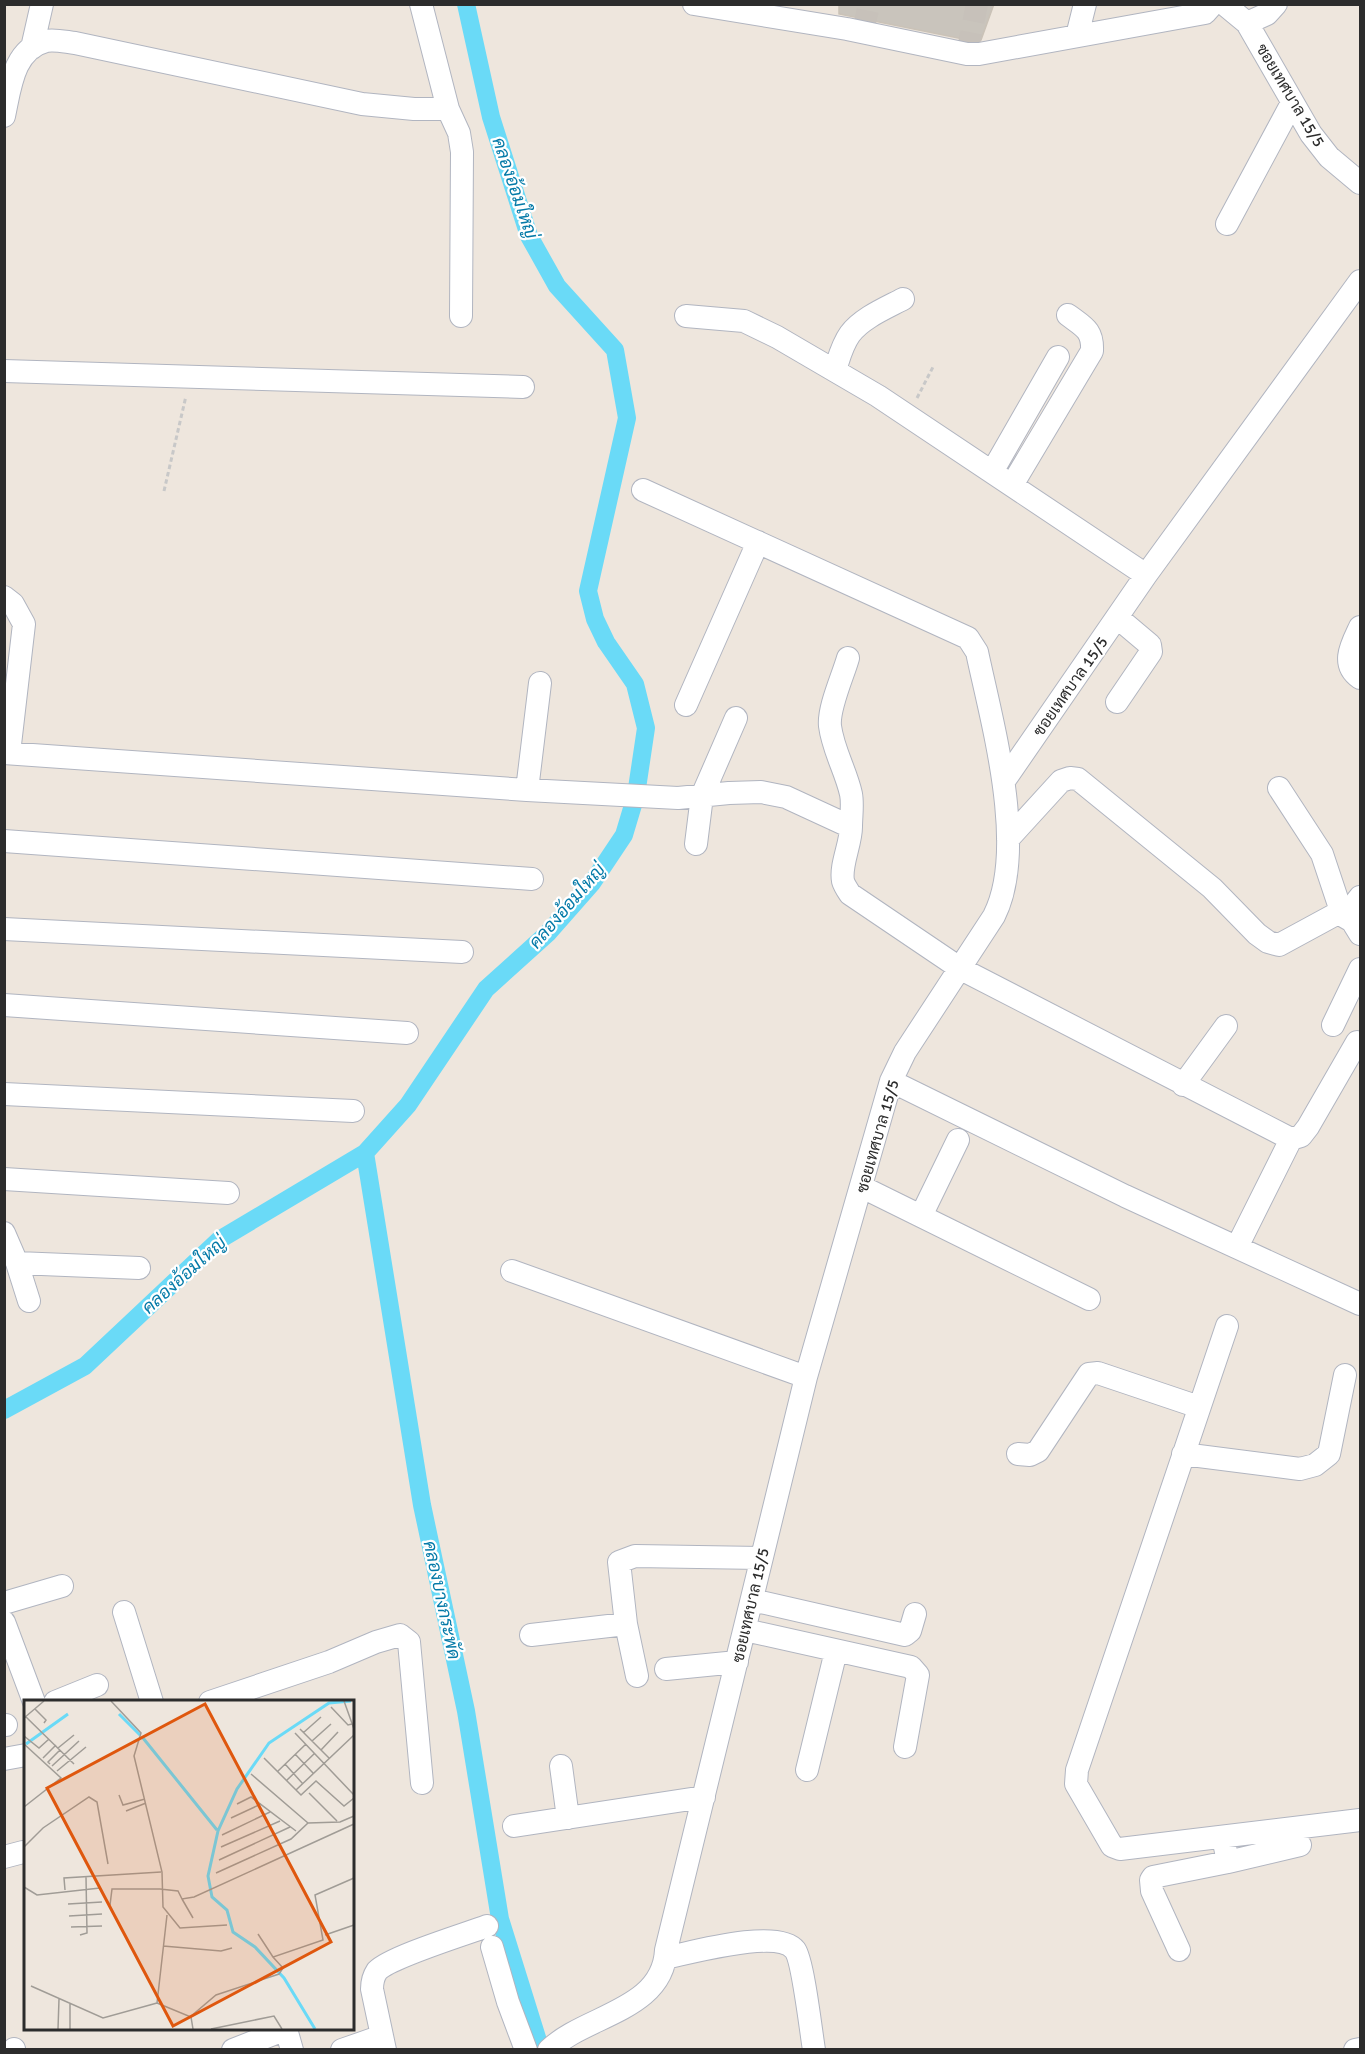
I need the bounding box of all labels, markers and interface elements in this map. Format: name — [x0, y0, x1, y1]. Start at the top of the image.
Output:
street label: ซอยเทศบาล 15/5 — [1251, 40, 1329, 151]
water label: คลองอ้อมใหญ่ — [487, 134, 545, 242]
street label: ซอยเทศบาล 15/5 — [1029, 633, 1113, 740]
water label: คลองอ้อมใหญ่ — [523, 857, 611, 953]
street label: ซอยเทศบาล 15/5 — [852, 1077, 904, 1195]
water label: คลองอ้อมใหญ่ — [136, 1229, 231, 1319]
water label: คลองบางกระพัด — [419, 1539, 465, 1661]
street label: ซอยเทศบาล 15/5 — [728, 1546, 774, 1665]
inset map — [24, 1700, 354, 2030]

